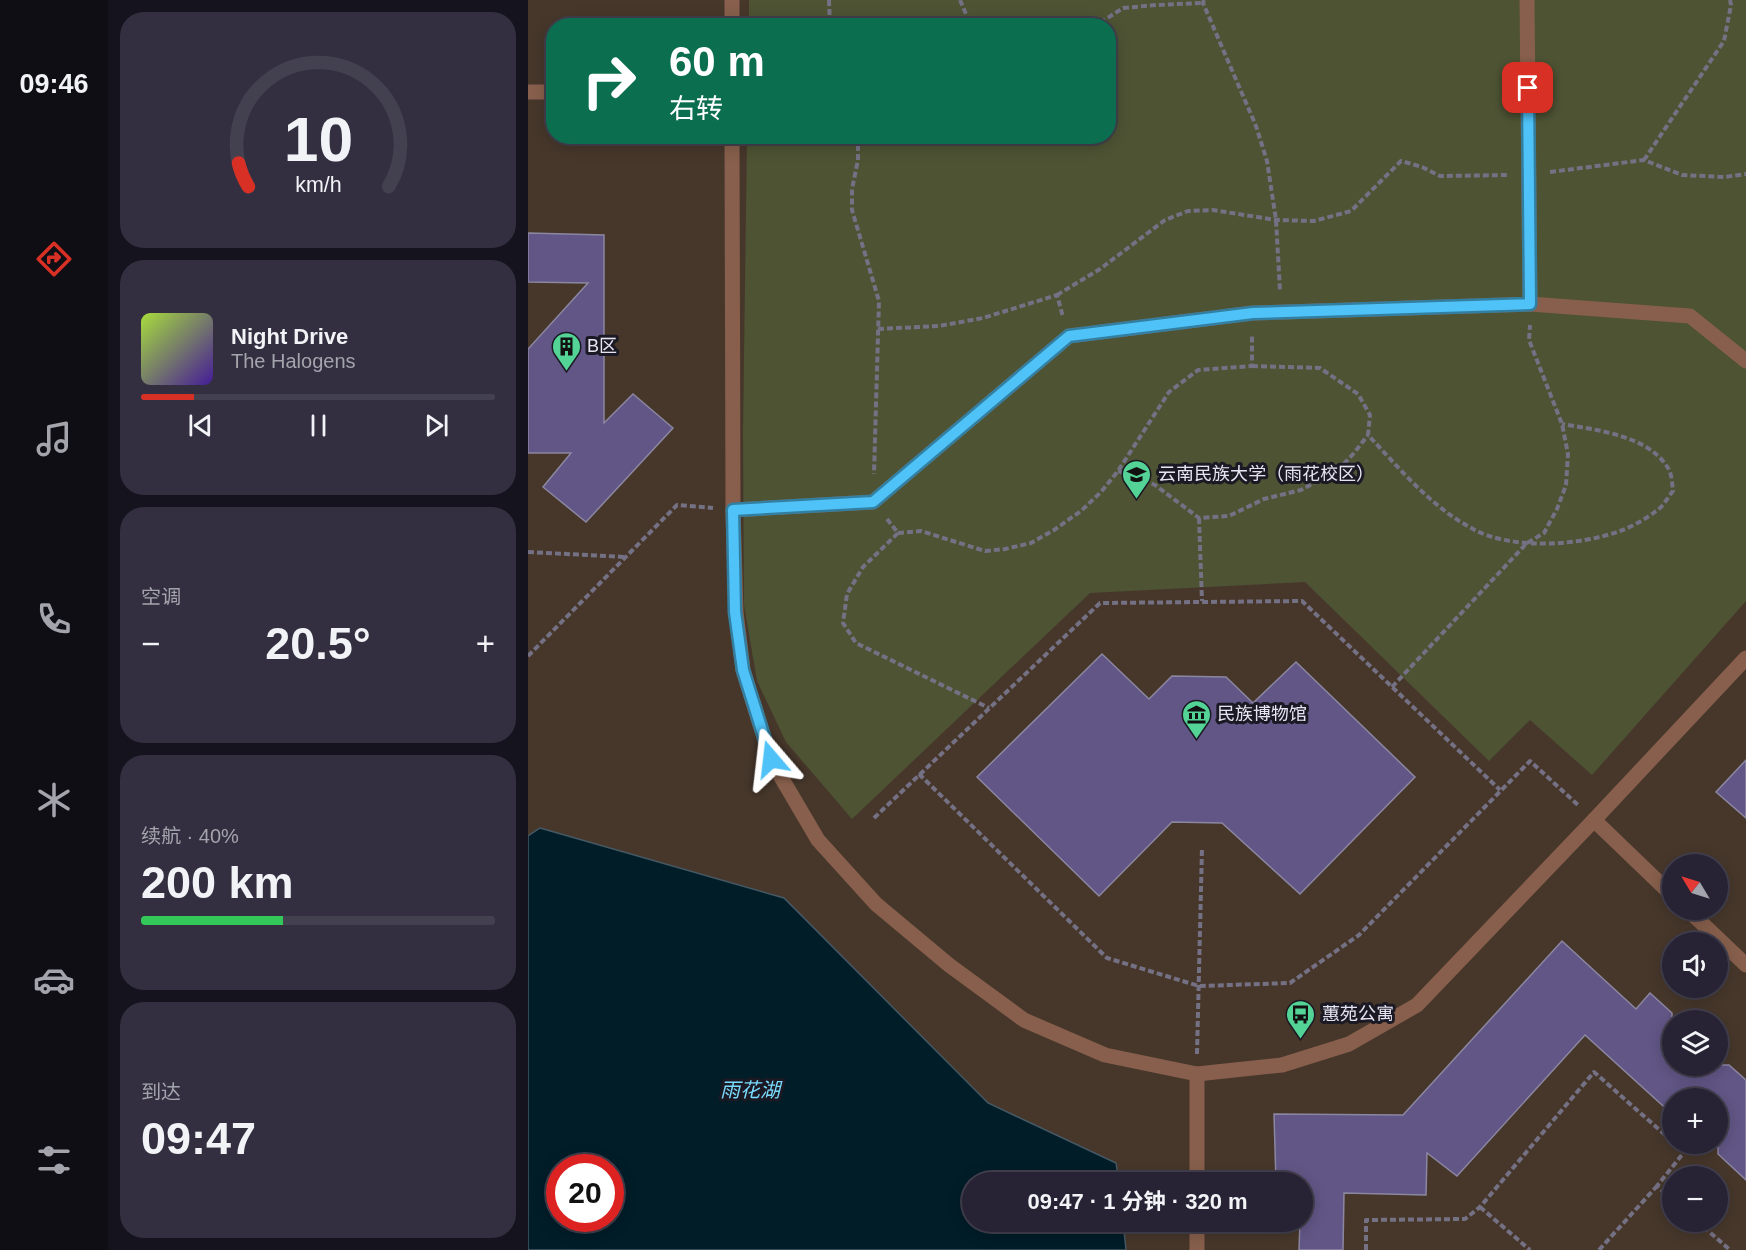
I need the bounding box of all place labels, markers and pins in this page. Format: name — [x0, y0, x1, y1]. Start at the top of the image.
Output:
pin — [1502, 62, 1553, 113]
building icon: B区 — [550, 330, 582, 372]
place label: B区 — [587, 336, 617, 356]
school or university icon: 云南民族大学（雨花校区） — [1121, 458, 1153, 500]
place label: 云南民族大学（雨花校区） — [1158, 464, 1374, 484]
museum icon: 民族博物馆 — [1180, 698, 1212, 740]
place label: 民族博物馆 — [1217, 704, 1307, 724]
bus stop icon: 蕙苑公寓 — [1285, 998, 1317, 1040]
place label: 蕙苑公寓 — [1322, 1004, 1394, 1024]

